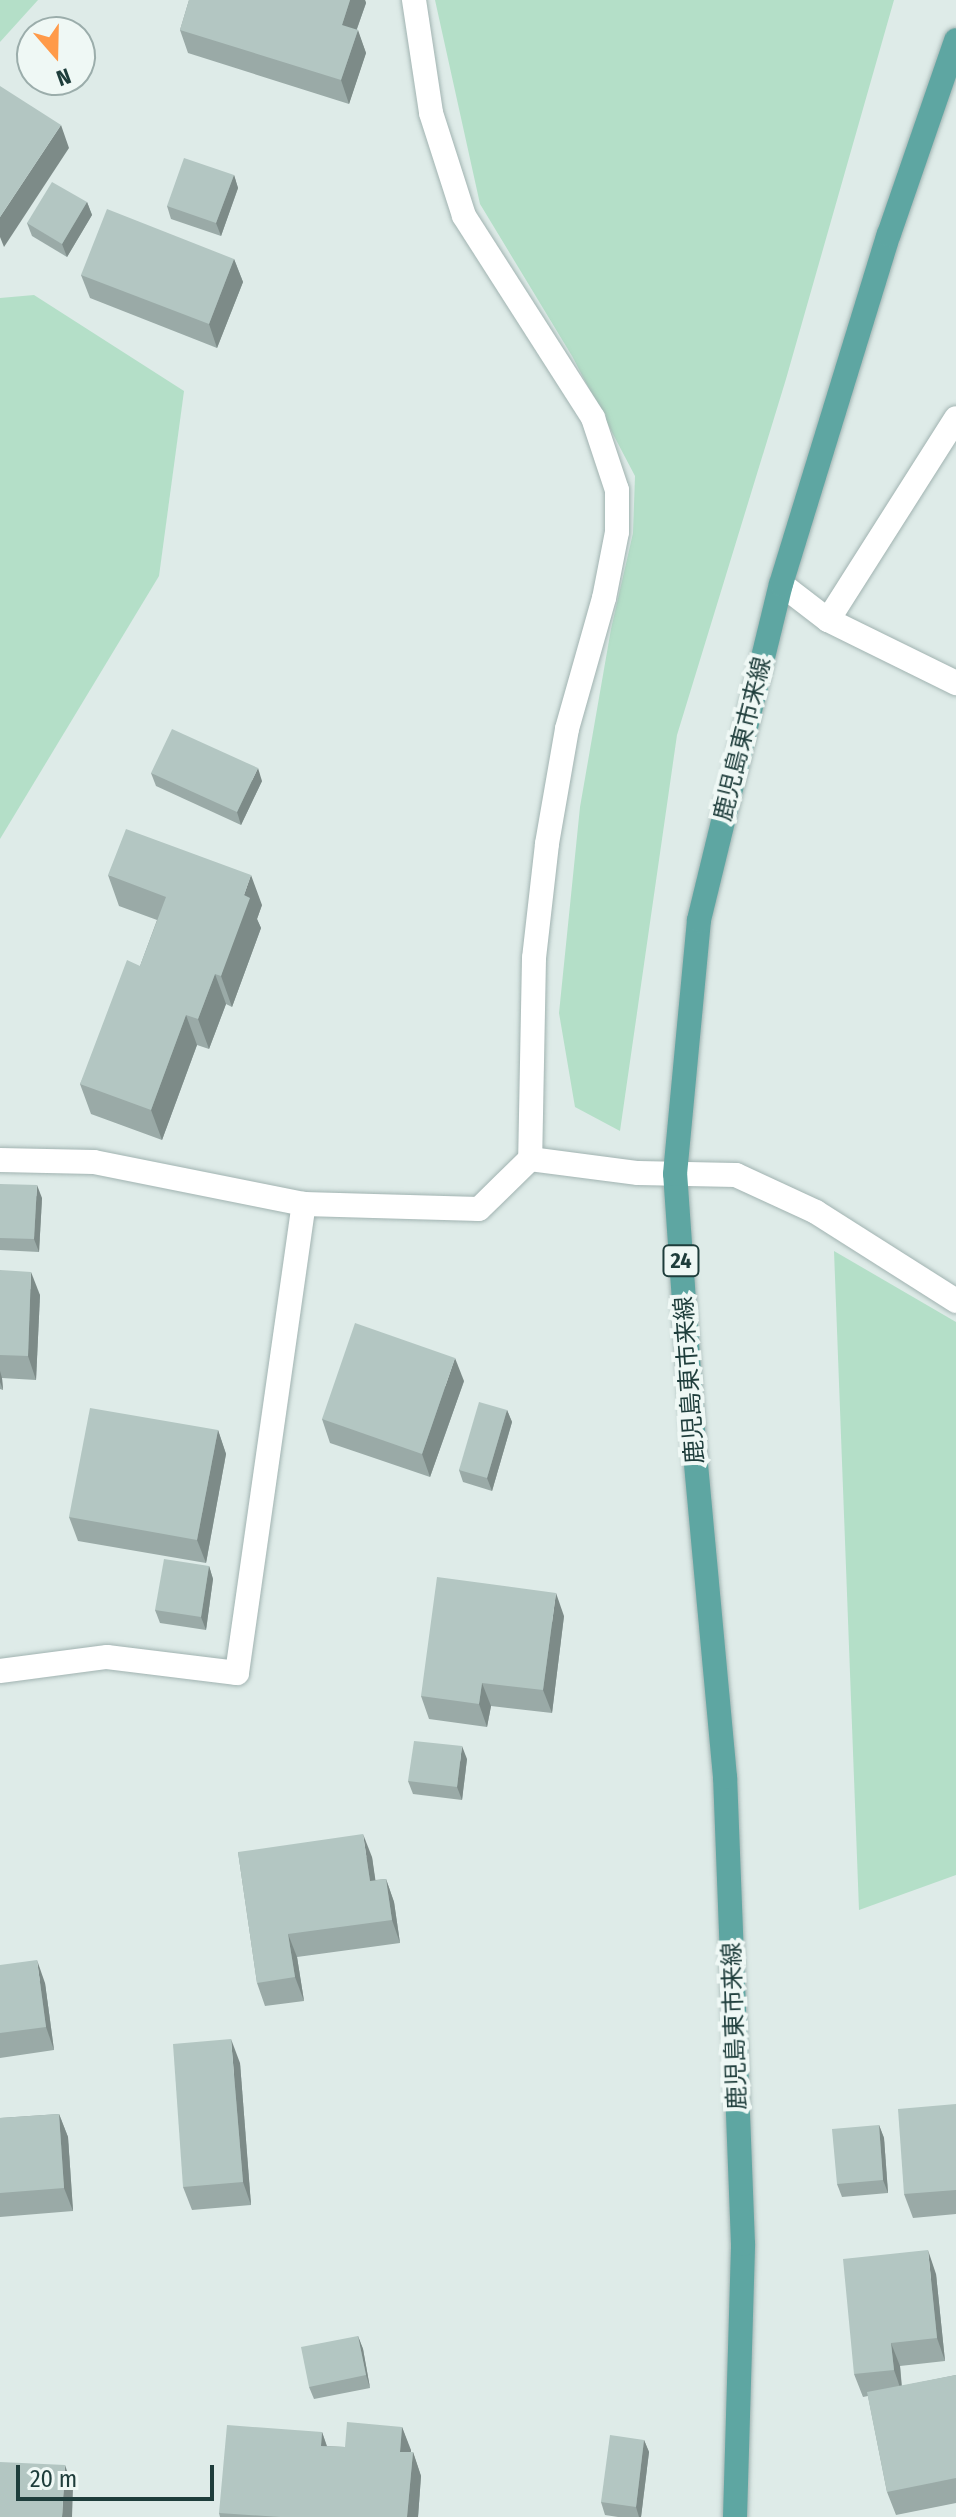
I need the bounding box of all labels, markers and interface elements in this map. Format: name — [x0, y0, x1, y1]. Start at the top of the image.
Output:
north arrow — [16, 16, 96, 96]
text: N — [53, 62, 75, 92]
street label: 鹿児島東市来線 — [709, 654, 777, 824]
road number: 24 — [661, 1243, 701, 1279]
street label: 鹿児島東市来線 — [670, 1295, 710, 1465]
street label: 鹿児島東市来線 — [718, 1942, 752, 2110]
scale bar — [20, 2449, 218, 2499]
text: 20 m — [30, 2465, 77, 2493]

